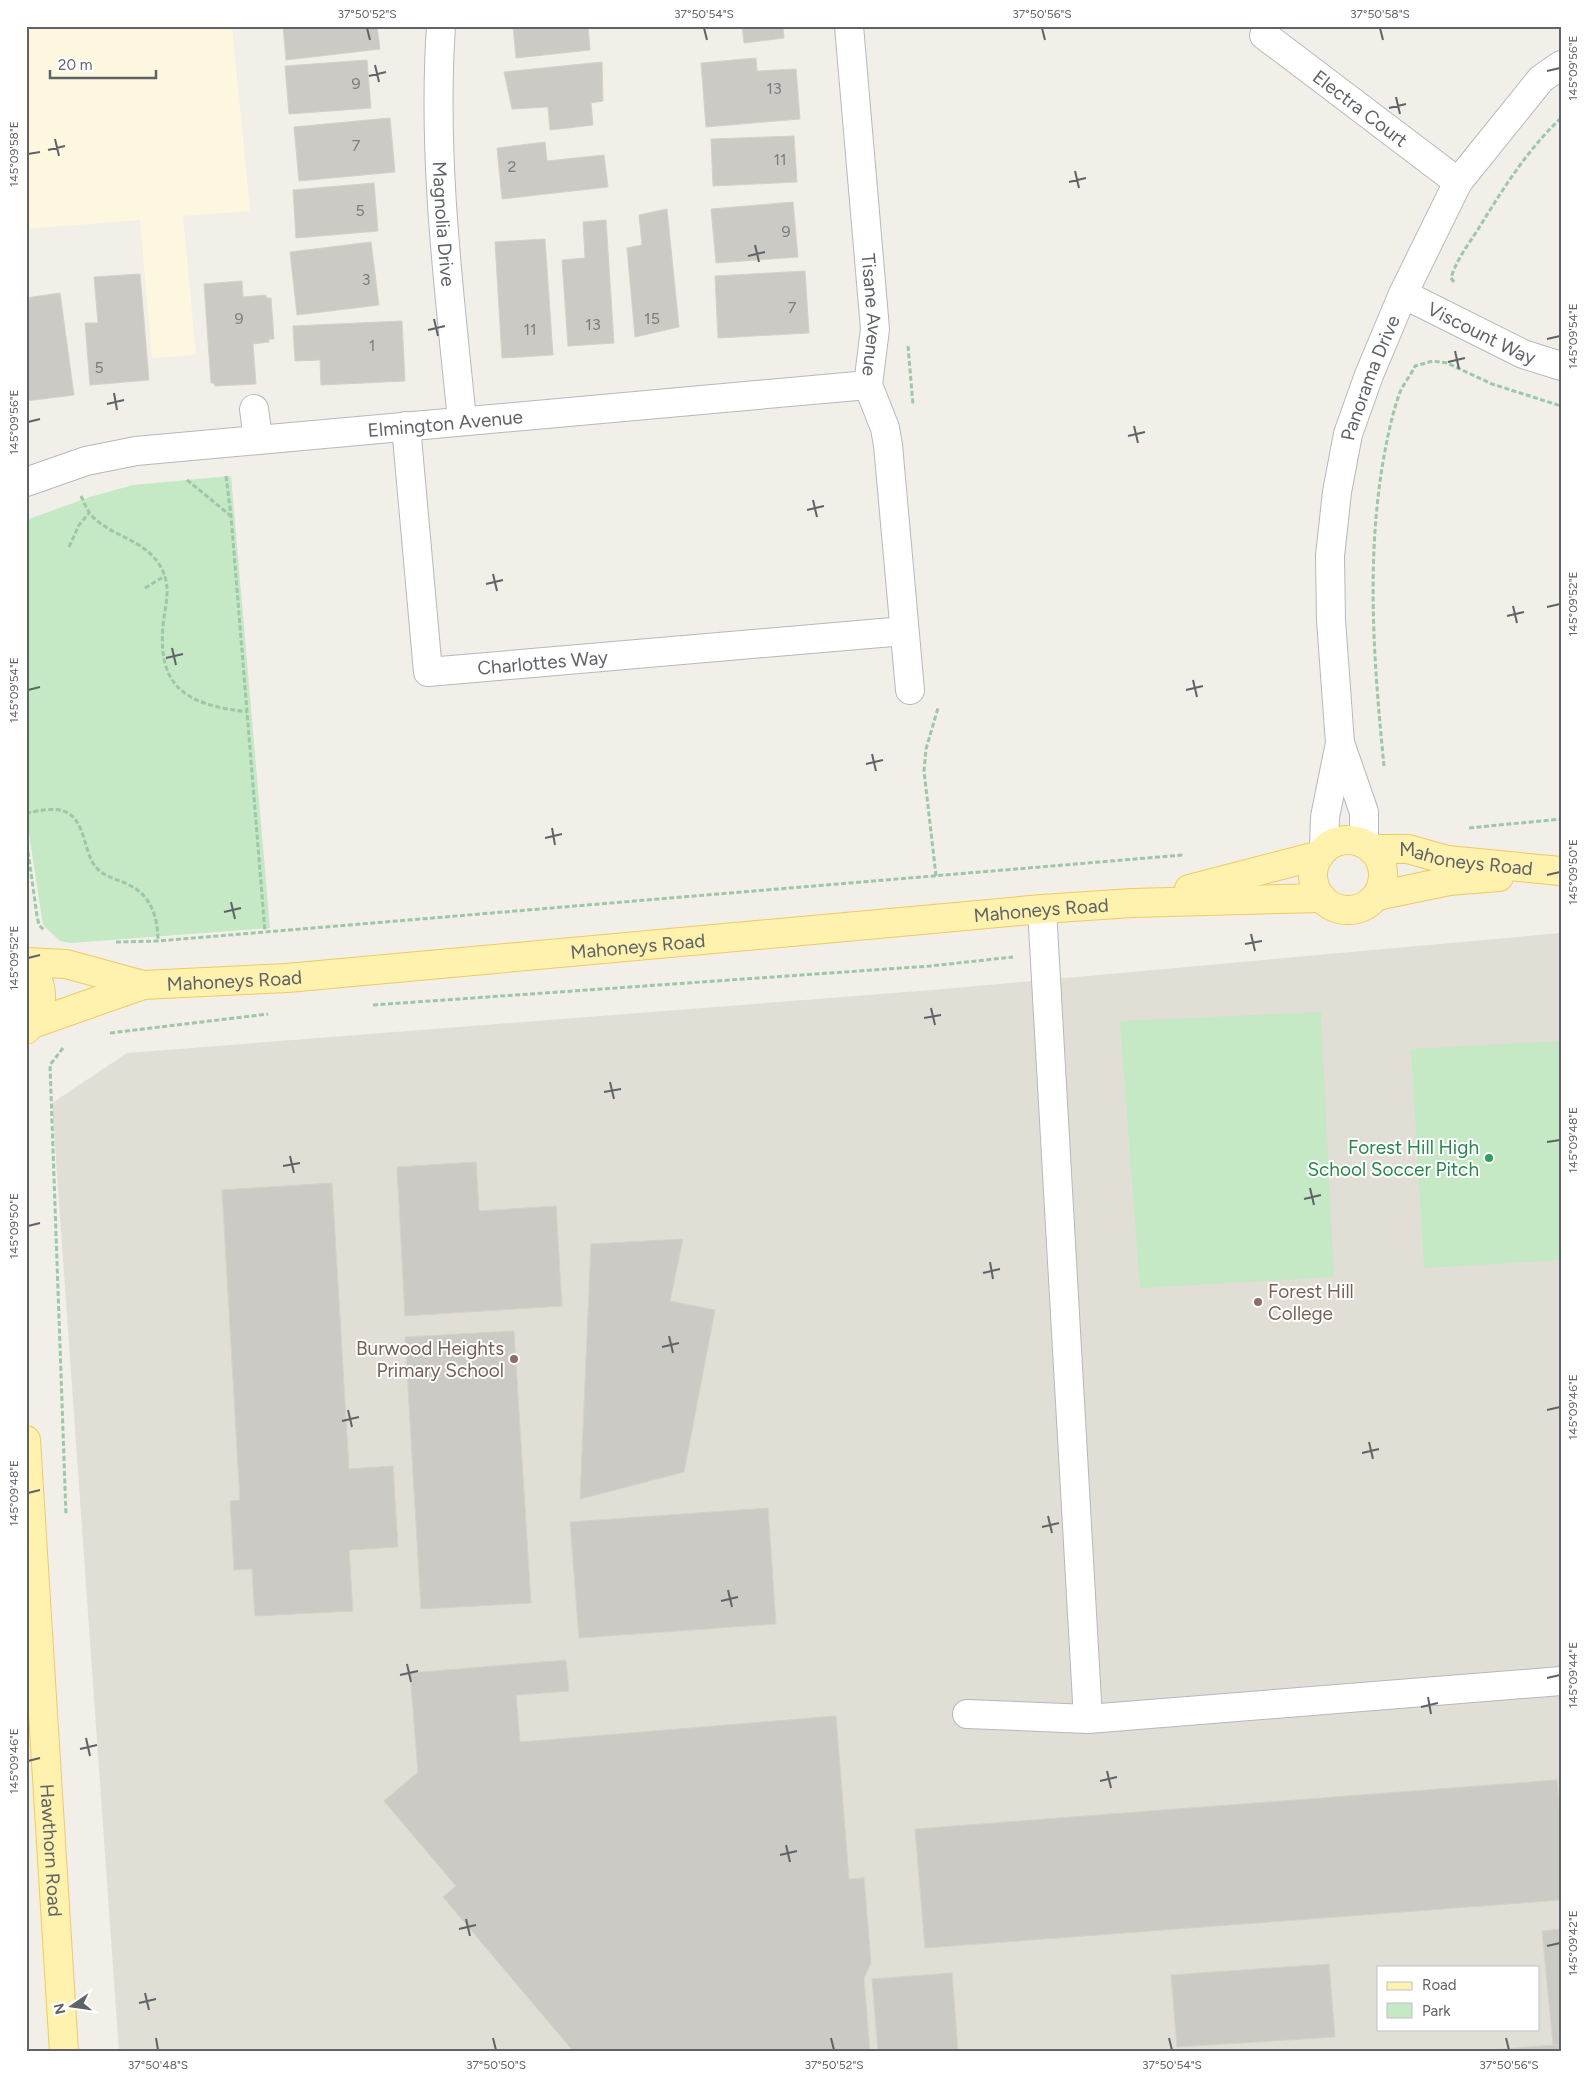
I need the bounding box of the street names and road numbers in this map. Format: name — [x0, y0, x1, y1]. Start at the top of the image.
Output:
street label: Electra Court — [1308, 65, 1412, 152]
street label: Magnolia Drive — [428, 161, 459, 288]
street label: Tisane Avenue — [857, 252, 886, 378]
street label: Viscount Way — [1424, 297, 1539, 369]
street label: Panorama Drive — [1336, 312, 1405, 442]
street label: Elmington Avenue — [367, 405, 524, 442]
street label: Charlottes Way — [476, 646, 609, 680]
street label: Mahoneys Road — [1399, 838, 1534, 880]
street label: Mahoneys Road — [973, 894, 1109, 927]
street label: Mahoneys Road — [569, 929, 706, 964]
street label: Mahoneys Road — [166, 966, 303, 996]
street label: Hawthorn Road — [35, 1783, 67, 1917]

